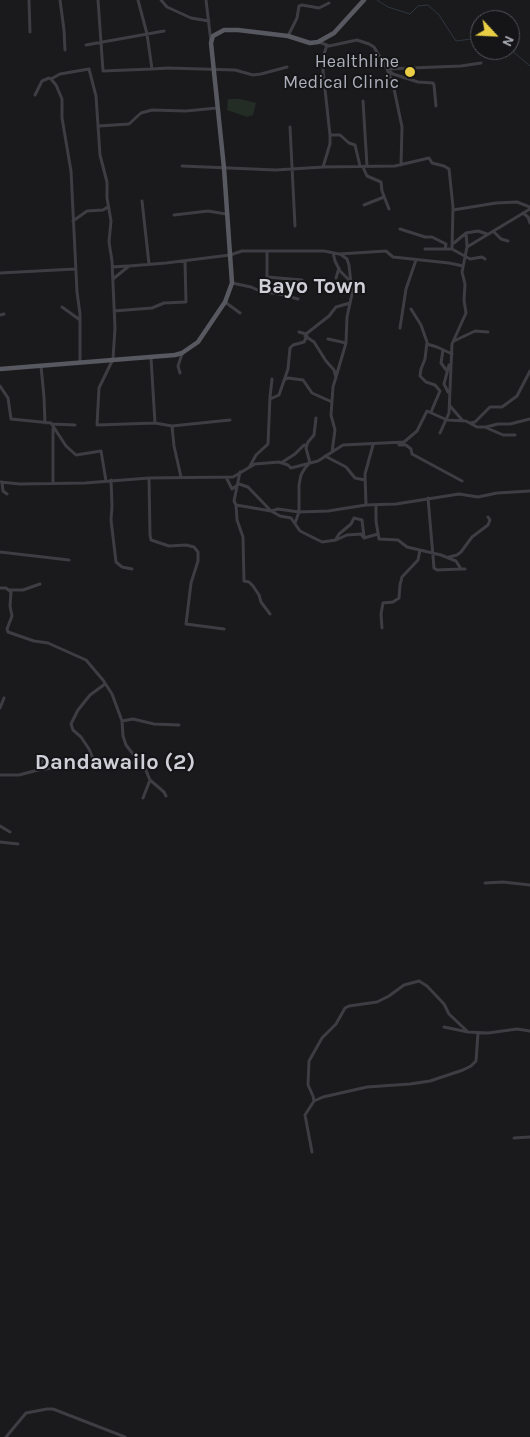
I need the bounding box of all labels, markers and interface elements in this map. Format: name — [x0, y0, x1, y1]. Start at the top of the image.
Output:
north arrow — [470, 10, 520, 60]
text: N — [498, 33, 518, 49]
place label: Healthline Medical Clinic — [283, 51, 399, 94]
marker: Healthline Medical Clinic — [403, 65, 417, 79]
district label: Bayo Town — [258, 274, 366, 300]
district label: Dandawailo (2) — [35, 750, 195, 776]

